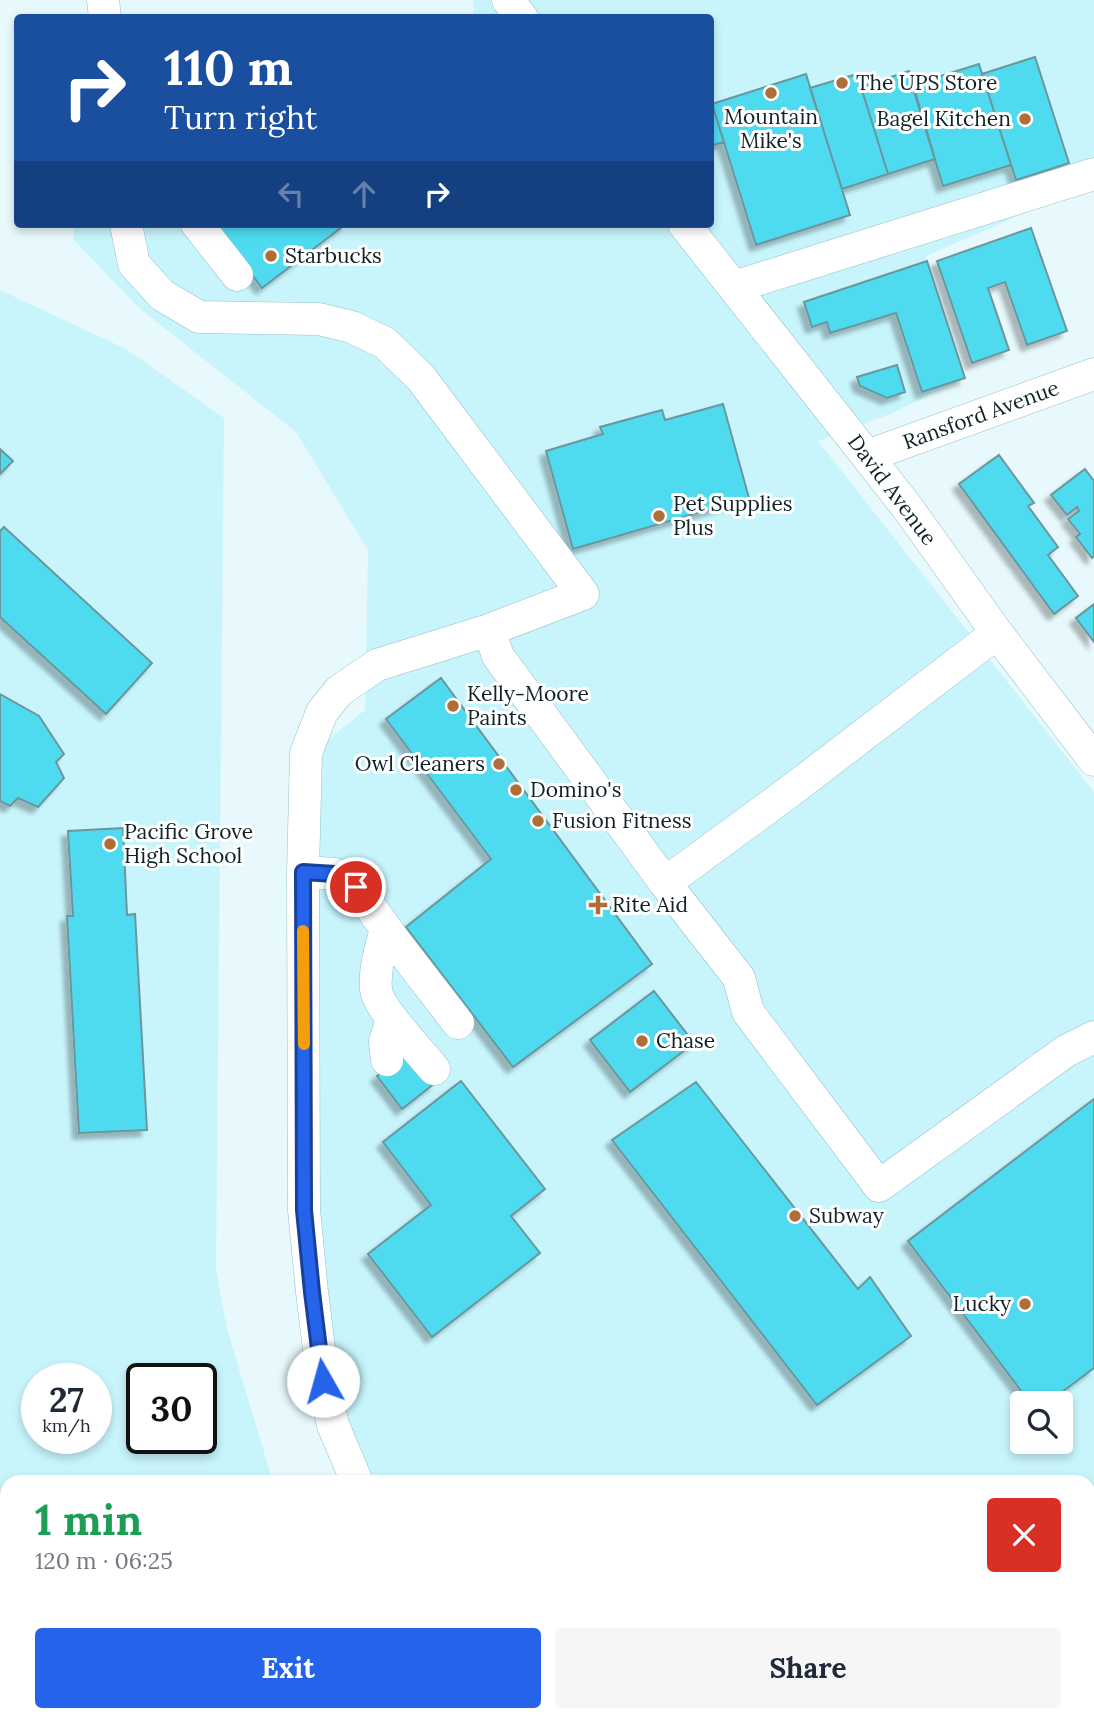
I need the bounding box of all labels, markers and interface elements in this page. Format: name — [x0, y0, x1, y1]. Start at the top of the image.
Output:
text: 110 m — [164, 36, 293, 98]
icon: right — [49, 42, 140, 133]
place label: The UPS Store — [856, 69, 997, 96]
marker: The UPS Store — [834, 75, 850, 91]
marker: Mountain Mike's — [763, 85, 779, 101]
text: Turn right — [164, 97, 317, 138]
place label: Mountain Mike's — [724, 103, 818, 154]
place label: Bagel Kitchen — [876, 105, 1011, 132]
marker: Bagel Kitchen — [1017, 111, 1033, 127]
icon: left — [272, 175, 310, 213]
icon: ahead — [345, 175, 383, 213]
icon: right — [418, 175, 456, 213]
place label: Starbucks — [285, 242, 382, 269]
marker: Starbucks — [263, 248, 279, 264]
street label: Ransford Avenue — [899, 374, 1063, 455]
street label: David Avenue — [842, 429, 943, 551]
place label: Pet Supplies Plus — [673, 490, 793, 541]
marker: Pet Supplies Plus — [651, 508, 667, 524]
place label: Kelly-Moore Paints — [467, 680, 589, 731]
marker: Kelly-Moore Paints — [445, 698, 461, 714]
place label: Owl Cleaners — [355, 750, 485, 777]
marker: Owl Cleaners — [491, 756, 507, 772]
place label: Domino's — [530, 776, 621, 803]
marker: Domino's — [508, 782, 524, 798]
place label: Fusion Fitness — [552, 807, 691, 834]
marker: Fusion Fitness — [530, 813, 546, 829]
place label: Pacific Grove High School — [124, 818, 253, 869]
marker: Pacific Grove High School — [102, 836, 118, 852]
pin — [326, 857, 386, 917]
icon: arrive — [337, 868, 375, 906]
place label: Rite Aid — [612, 891, 688, 918]
marker: Rite Aid — [590, 897, 606, 913]
place label: Chase — [656, 1027, 715, 1054]
marker: Chase — [634, 1033, 650, 1049]
place label: Subway — [809, 1202, 884, 1229]
marker: Subway — [787, 1208, 803, 1224]
place label: Lucky — [953, 1290, 1011, 1317]
marker: Lucky — [1017, 1296, 1033, 1312]
position arrow — [286, 1344, 360, 1418]
speed limit sign: 30 — [126, 1363, 217, 1454]
text: 27 — [49, 1377, 84, 1422]
map controls — [1010, 1391, 1073, 1454]
button: search — [1010, 1391, 1073, 1454]
text: km/h — [42, 1414, 91, 1437]
text: 1 min — [35, 1493, 142, 1547]
button: close — [987, 1498, 1061, 1572]
text: 120 m · 06:25 — [35, 1546, 173, 1575]
button: Exit — [35, 1628, 541, 1708]
button: Share — [555, 1628, 1061, 1708]

